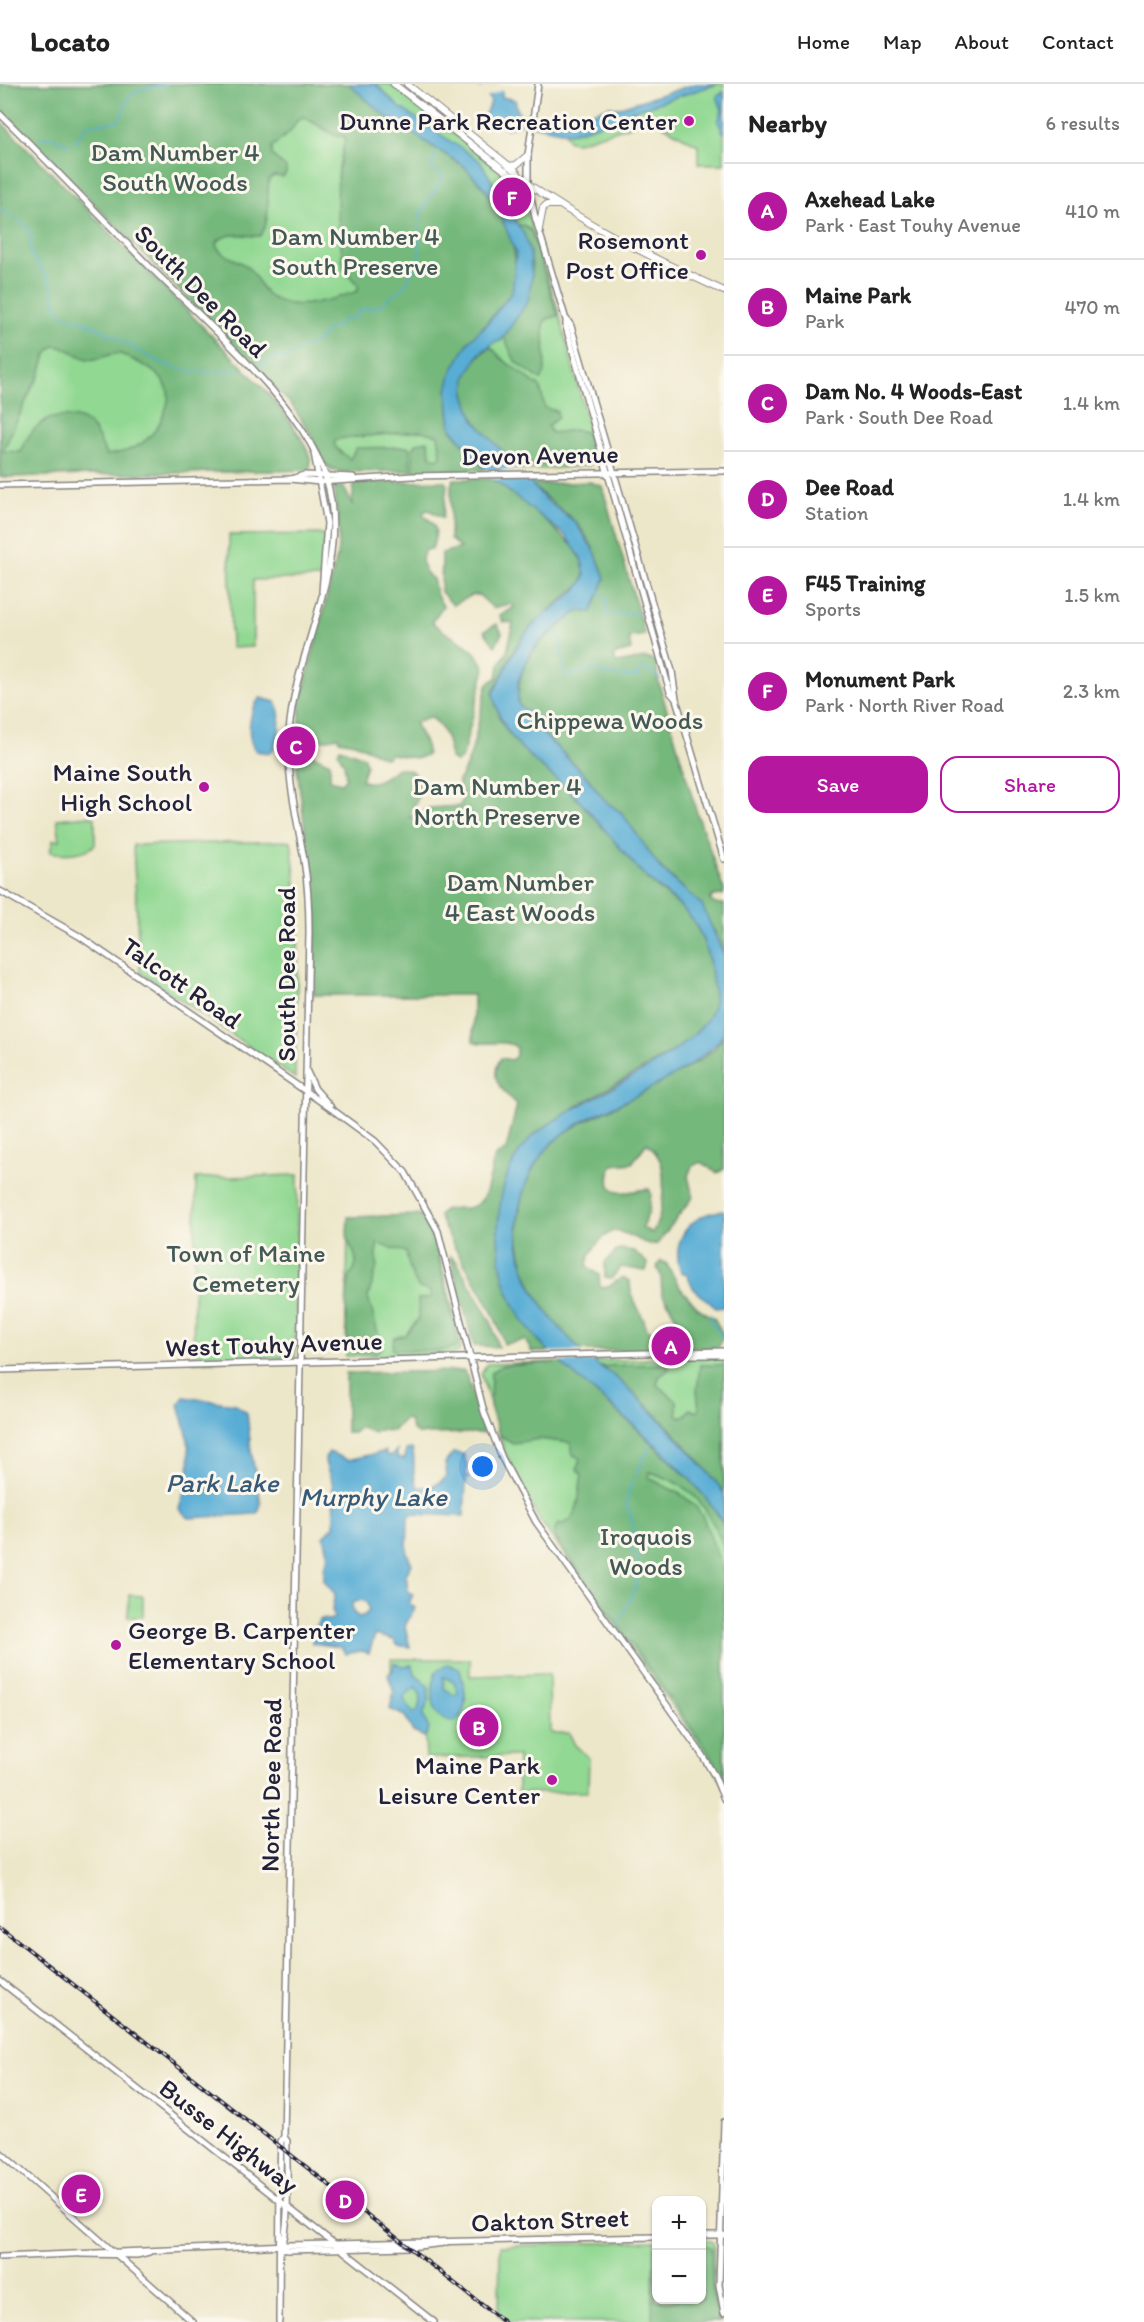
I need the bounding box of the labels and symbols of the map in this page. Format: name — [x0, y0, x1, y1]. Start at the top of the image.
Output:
place label: Dunne Park Recreation Center — [339, 105, 677, 137]
marker: Dunne Park Recreation Center — [682, 114, 696, 128]
park label: Dam Number 4 South Woods — [90, 136, 260, 198]
pin: F — [492, 174, 532, 220]
street label: South Dee Road — [128, 218, 275, 365]
park label: Dam Number 4 South Preserve — [270, 220, 440, 282]
place label: Rosemont Post Office — [565, 224, 689, 286]
marker: Rosemont Post Office — [694, 248, 708, 262]
street label: Devon Avenue — [461, 438, 619, 472]
park label: Chippewa Woods — [517, 704, 703, 736]
pin: C — [276, 724, 316, 768]
place label: Maine South High School — [53, 756, 192, 818]
park label: Dam Number 4 North Preserve — [412, 770, 582, 832]
marker: Maine South High School — [197, 780, 211, 794]
park label: Dam Number 4 East Woods — [445, 866, 595, 928]
street label: South Dee Road — [270, 886, 302, 1062]
street label: Talcott Road — [116, 930, 249, 1036]
park label: Town of Maine Cemetery — [166, 1237, 326, 1299]
street label: West Touhy Avenue — [165, 1324, 383, 1364]
pin: A — [652, 1324, 690, 1368]
your location — [468, 1452, 497, 1481]
water label: Park Lake — [165, 1466, 280, 1499]
water label: Murphy Lake — [299, 1480, 448, 1513]
park label: Iroquois Woods — [600, 1520, 692, 1582]
place label: George B. Carpenter Elementary School — [128, 1614, 355, 1676]
marker: George B. Carpenter Elementary School — [109, 1638, 123, 1652]
street label: North Dee Road — [253, 1697, 289, 1872]
pin: B — [460, 1704, 498, 1750]
place label: Maine Park Leisure Center — [378, 1749, 541, 1811]
marker: Maine Park Leisure Center — [545, 1773, 559, 1787]
street label: Busse Highway — [153, 2072, 305, 2200]
pin: E — [62, 2172, 100, 2216]
pin: D — [326, 2178, 364, 2222]
street label: Oakton Street — [470, 2201, 630, 2239]

